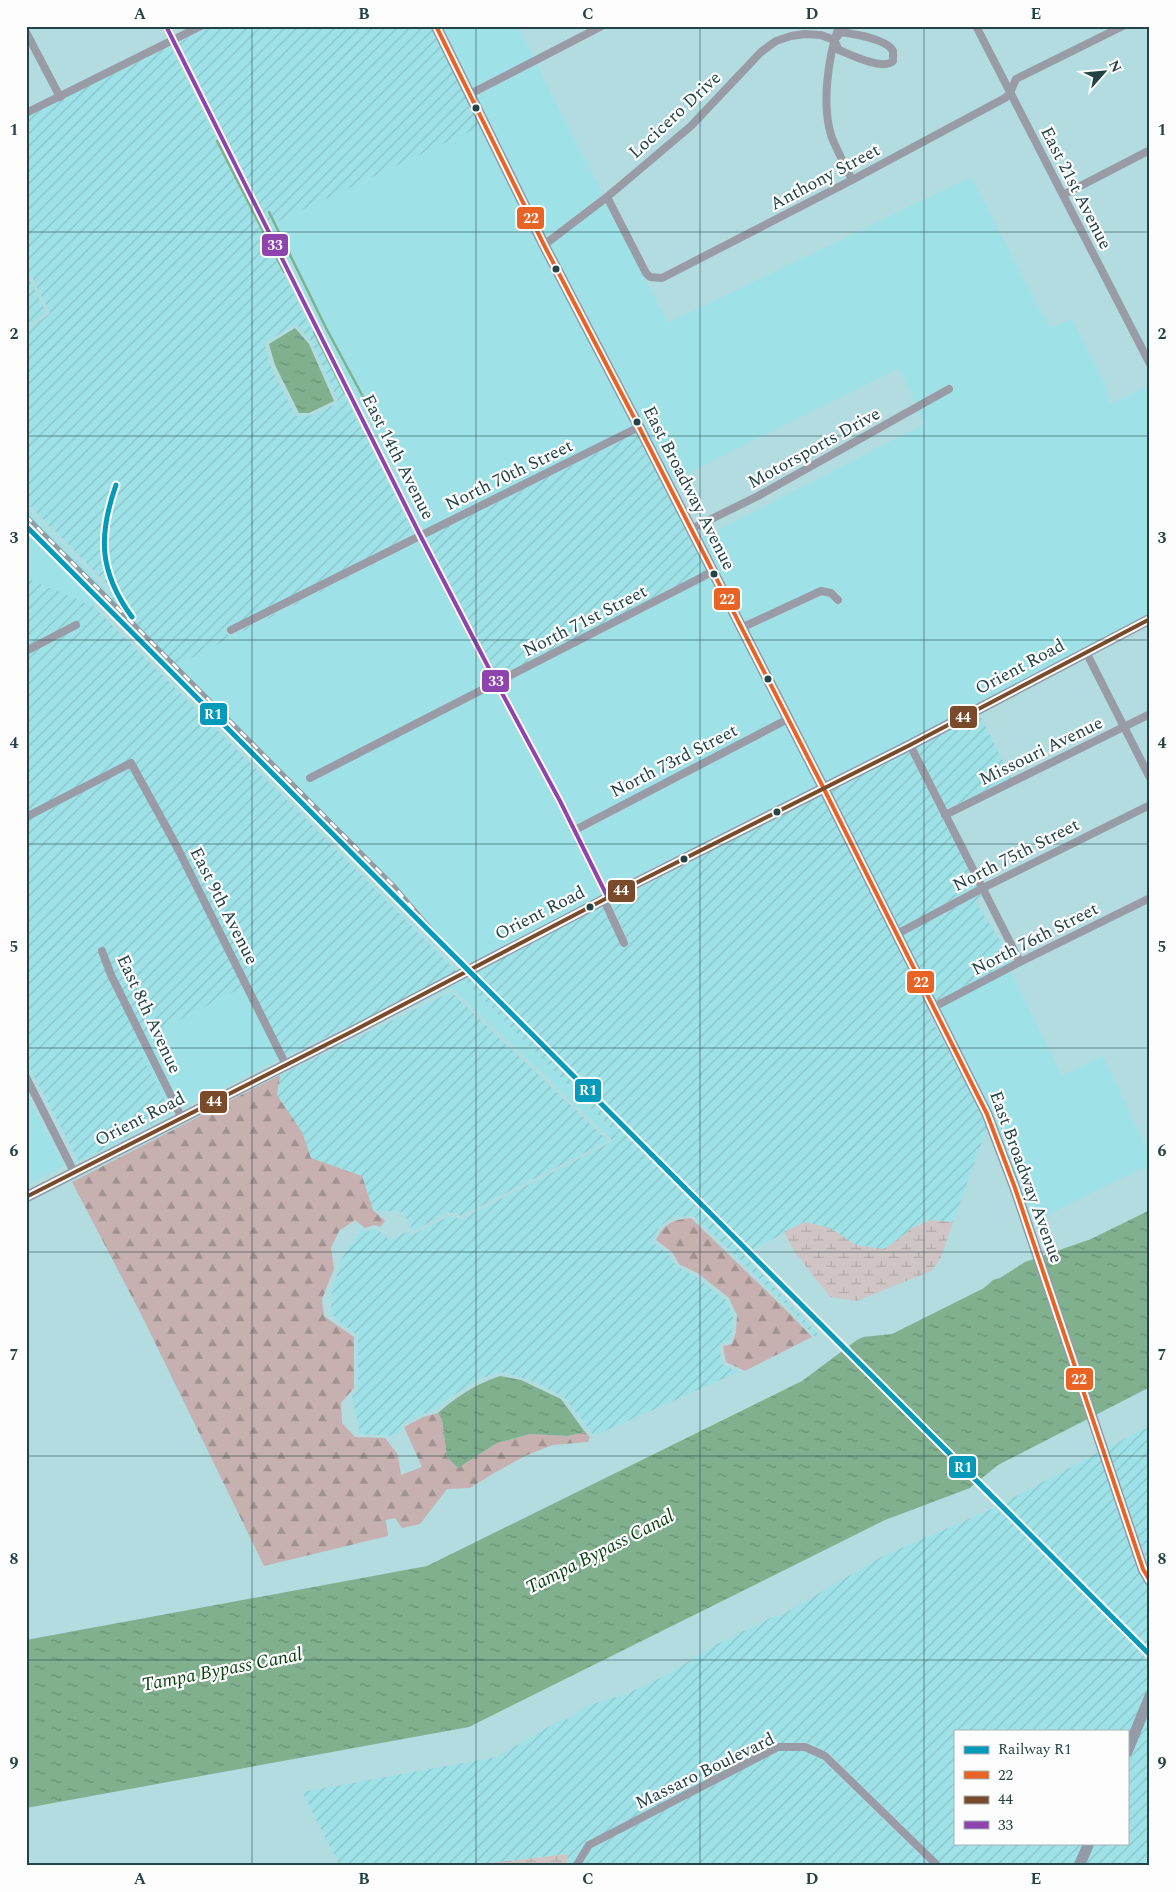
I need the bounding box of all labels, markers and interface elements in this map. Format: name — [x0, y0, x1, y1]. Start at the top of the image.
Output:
text: A — [134, 2, 147, 26]
text: B — [358, 2, 370, 26]
text: C — [582, 2, 594, 26]
text: D — [806, 2, 819, 26]
text: E — [1031, 2, 1041, 26]
north arrow — [1078, 48, 1128, 98]
text: N — [1103, 56, 1127, 76]
street label: Locicero Drive — [623, 65, 727, 165]
unlabelled marker — [471, 103, 481, 113]
text: 1 — [10, 118, 18, 142]
text: 1 — [1158, 118, 1166, 142]
street label: East 21st Avenue — [1033, 122, 1119, 254]
street label: Anthony Street — [765, 137, 885, 217]
line badge: 22 — [516, 206, 545, 230]
text: 22 — [523, 208, 539, 229]
line badge: 33 — [261, 233, 289, 257]
text: 33 — [267, 235, 283, 256]
unlabelled marker — [551, 264, 561, 274]
text: 2 — [10, 322, 19, 346]
text: 2 — [1158, 322, 1167, 346]
street label: East 14th Avenue — [355, 389, 441, 525]
street label: Motorsports Drive — [743, 400, 885, 496]
street label: East Broadway Avenue — [636, 401, 742, 575]
unlabelled marker — [632, 417, 642, 427]
street label: North 70th Street — [441, 432, 577, 518]
text: 3 — [10, 526, 19, 550]
text: 3 — [1158, 526, 1167, 550]
unlabelled marker — [709, 569, 719, 579]
street label: North 71st Street — [518, 578, 652, 664]
line badge: 22 — [713, 587, 741, 611]
text: 22 — [719, 589, 735, 610]
street label: Orient Road — [970, 632, 1070, 702]
line badge: 33 — [481, 669, 510, 693]
text: 33 — [488, 671, 504, 692]
unlabelled marker — [763, 674, 773, 684]
line badge: R1 — [199, 702, 228, 726]
text: R1 — [204, 704, 222, 725]
line badge: 44 — [949, 705, 978, 729]
text: 44 — [955, 707, 971, 728]
street label: Missouri Avenue — [975, 709, 1107, 793]
street label: North 73rd Street — [606, 717, 742, 805]
text: 4 — [10, 731, 19, 755]
text: 4 — [1158, 731, 1167, 755]
unlabelled marker — [772, 807, 782, 817]
street label: North 75th Street — [948, 811, 1084, 899]
street label: East 9th Avenue — [183, 842, 265, 970]
unlabelled marker — [679, 854, 689, 864]
street label: Orient Road — [490, 879, 590, 947]
line badge: 44 — [607, 879, 636, 903]
text: 44 — [613, 880, 629, 901]
street label: North 76th Street — [967, 895, 1103, 983]
unlabelled marker — [585, 902, 595, 912]
text: 5 — [10, 935, 18, 959]
text: 5 — [1158, 935, 1166, 959]
street label: East 8th Avenue — [110, 950, 188, 1078]
line badge: 22 — [906, 970, 935, 994]
text: 22 — [913, 972, 929, 993]
line badge: R1 — [574, 1078, 602, 1103]
text: R1 — [579, 1080, 597, 1101]
street label: Orient Road — [90, 1085, 190, 1153]
street label: East Broadway Avenue — [982, 1087, 1070, 1267]
line badge: 44 — [199, 1090, 228, 1114]
text: 44 — [206, 1091, 222, 1112]
text: 6 — [10, 1139, 19, 1163]
text: 6 — [1158, 1139, 1167, 1163]
text: 7 — [10, 1343, 19, 1367]
text: 7 — [1158, 1343, 1167, 1367]
line badge: 22 — [1065, 1367, 1094, 1391]
text: 22 — [1071, 1369, 1087, 1390]
line badge: R1 — [948, 1455, 977, 1479]
text: R1 — [954, 1457, 972, 1478]
water label: Tampa Bypass Canal — [521, 1502, 679, 1602]
text: 8 — [10, 1547, 19, 1571]
text: 8 — [1158, 1547, 1167, 1571]
water label: Tampa Bypass Canal — [139, 1640, 305, 1700]
street label: Massaro Boulevard — [631, 1726, 779, 1816]
legend — [954, 1730, 1128, 1844]
text: Railway R1 — [998, 1738, 1071, 1761]
text: 9 — [10, 1751, 19, 1775]
text: 9 — [1158, 1751, 1167, 1775]
text: 22 — [998, 1764, 1013, 1787]
text: 44 — [998, 1788, 1014, 1811]
text: 33 — [998, 1814, 1014, 1837]
text: A — [134, 1867, 147, 1891]
text: B — [358, 1867, 370, 1891]
text: C — [582, 1867, 594, 1891]
text: D — [806, 1867, 819, 1891]
text: E — [1031, 1867, 1041, 1891]

